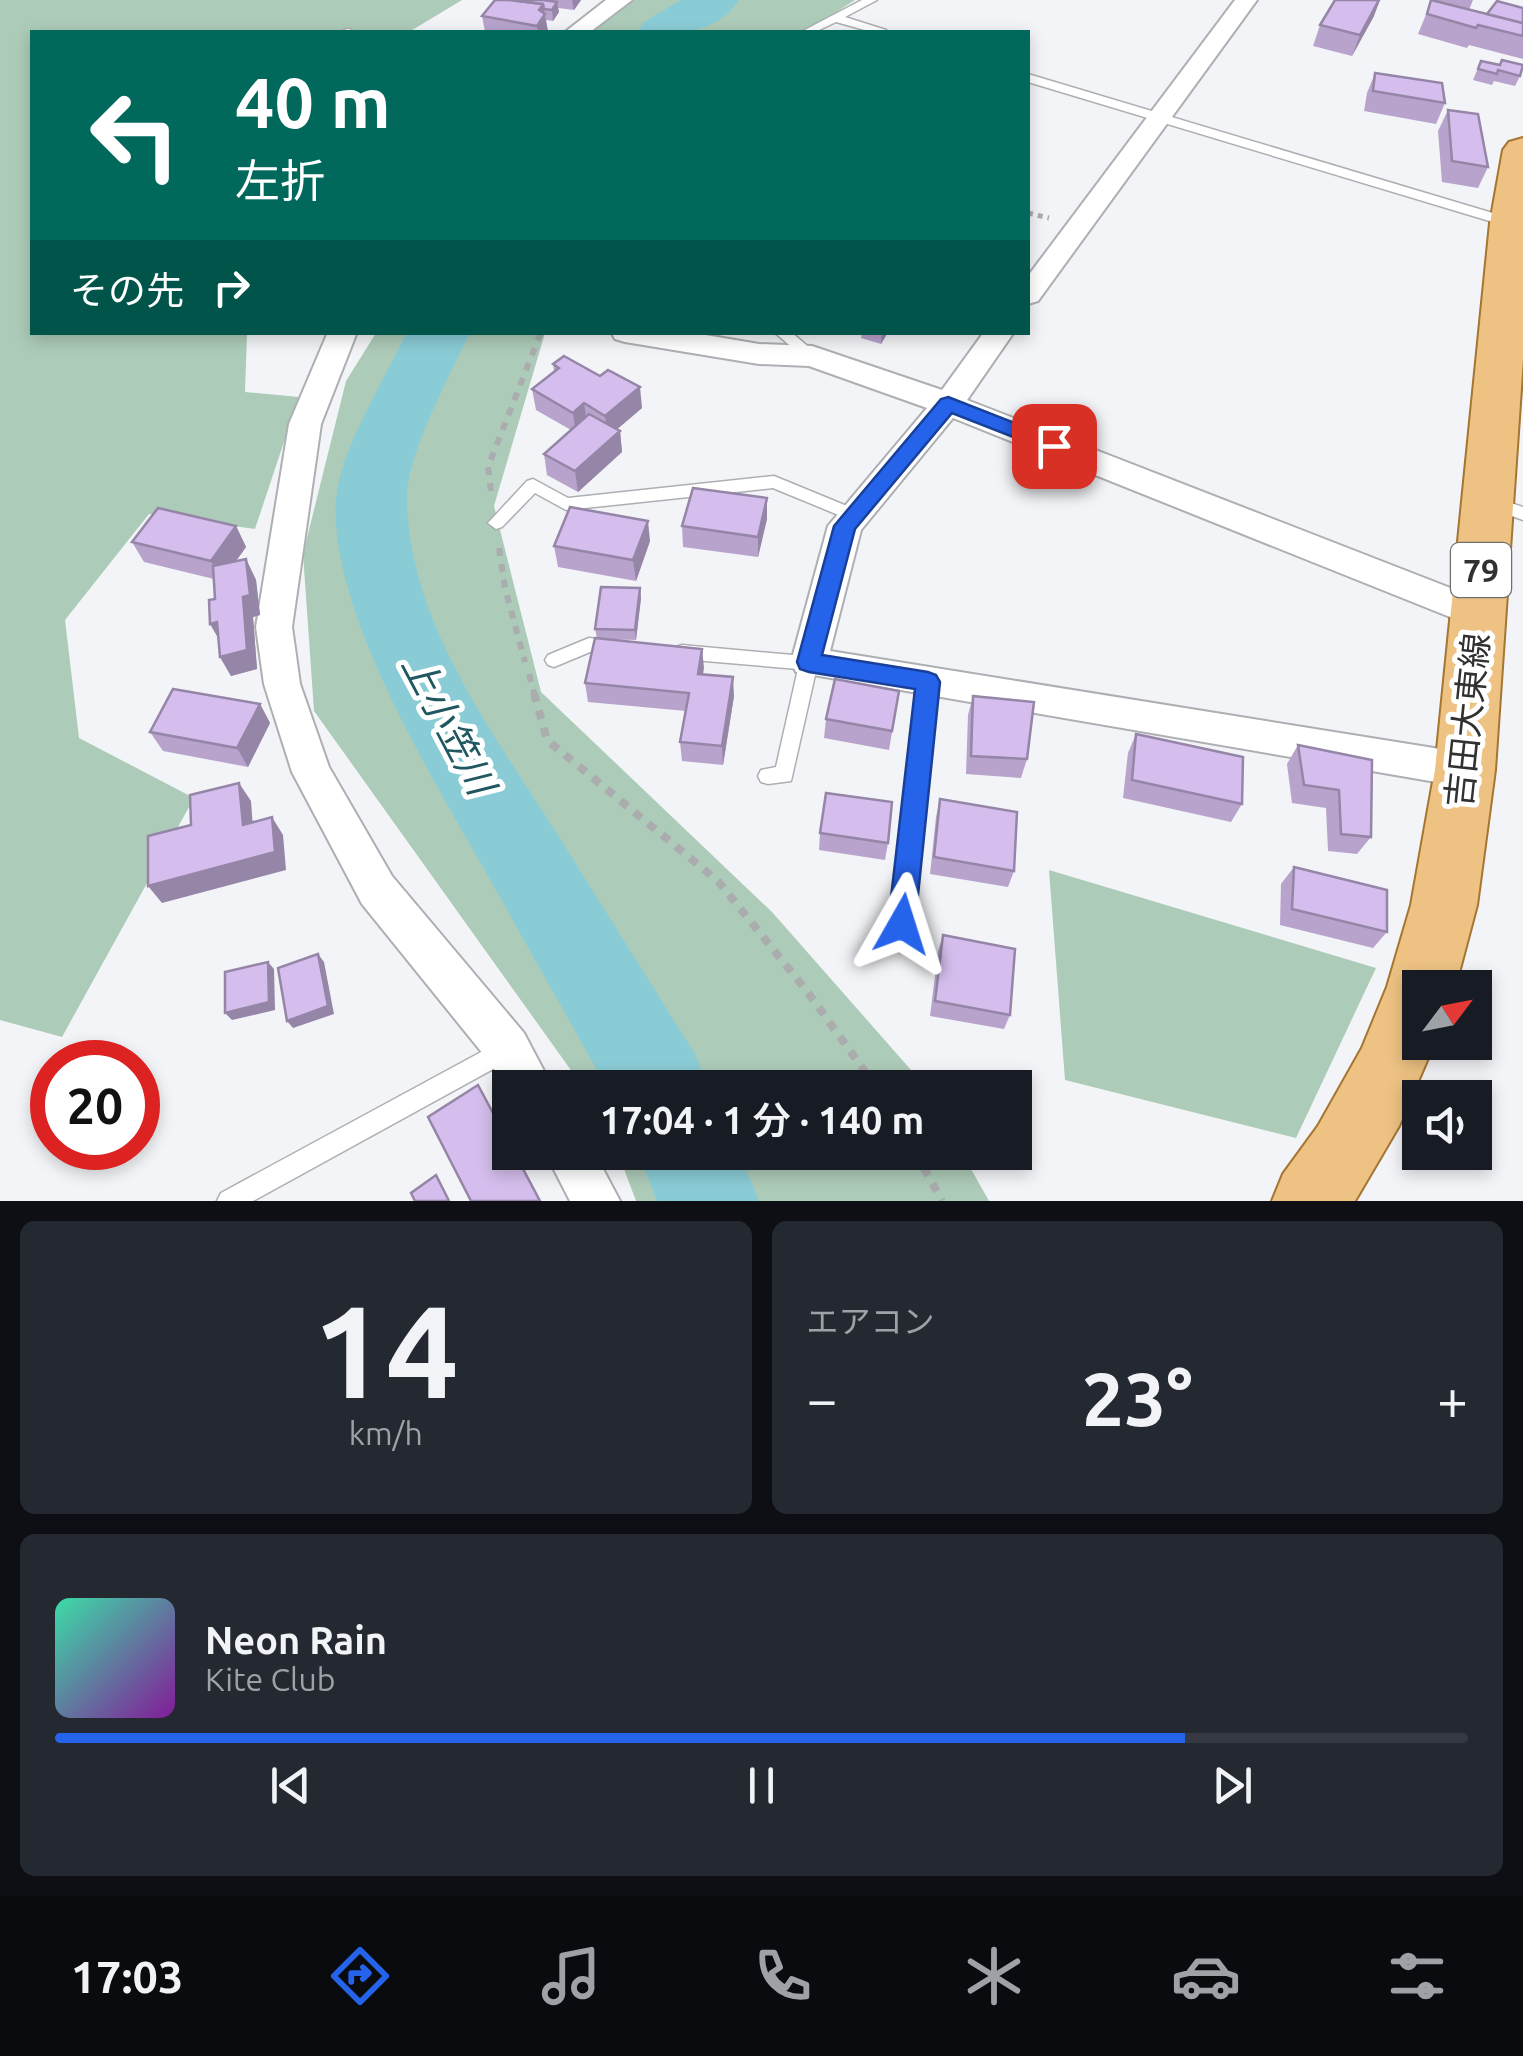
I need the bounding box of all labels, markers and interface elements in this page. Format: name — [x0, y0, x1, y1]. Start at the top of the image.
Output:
text: 40 m — [235, 63, 391, 141]
icon: left — [70, 70, 200, 200]
text: 左折 — [235, 155, 325, 206]
icon: right — [204, 260, 259, 315]
text: その先 — [70, 269, 184, 311]
pin — [1012, 404, 1097, 489]
icon: arrive — [1027, 419, 1082, 474]
road number: 79 — [1451, 543, 1511, 597]
street label: 吉田大東線 — [1438, 631, 1496, 809]
water label: 上小笠川 — [395, 647, 505, 804]
position arrow — [850, 872, 954, 976]
north arrow — [1402, 970, 1492, 1060]
map controls — [1402, 970, 1492, 1170]
speed limit sign: 20 — [30, 1040, 160, 1170]
button: sound — [1402, 1080, 1492, 1170]
text: 17:04 · 1 分 · 140 m — [600, 1099, 924, 1141]
text: 14 — [312, 1277, 459, 1423]
text: エアコン — [807, 1303, 935, 1339]
text: 23° — [1082, 1356, 1193, 1440]
text: − — [807, 1368, 838, 1429]
text: + — [1437, 1368, 1468, 1429]
text: km/h — [349, 1415, 423, 1451]
text: Neon Rain — [205, 1619, 387, 1661]
text: Kite Club — [205, 1661, 335, 1697]
icon: previous — [263, 1758, 318, 1813]
icon: pause — [734, 1758, 789, 1813]
icon: next — [1205, 1758, 1260, 1813]
icon: directions — [325, 1941, 395, 2011]
icon: music — [536, 1941, 606, 2011]
icon: phone — [748, 1941, 818, 2011]
icon: climate — [959, 1941, 1029, 2011]
icon: car — [1171, 1941, 1241, 2011]
icon: filters — [1382, 1941, 1452, 2011]
text: 17:03 — [71, 1951, 183, 2002]

